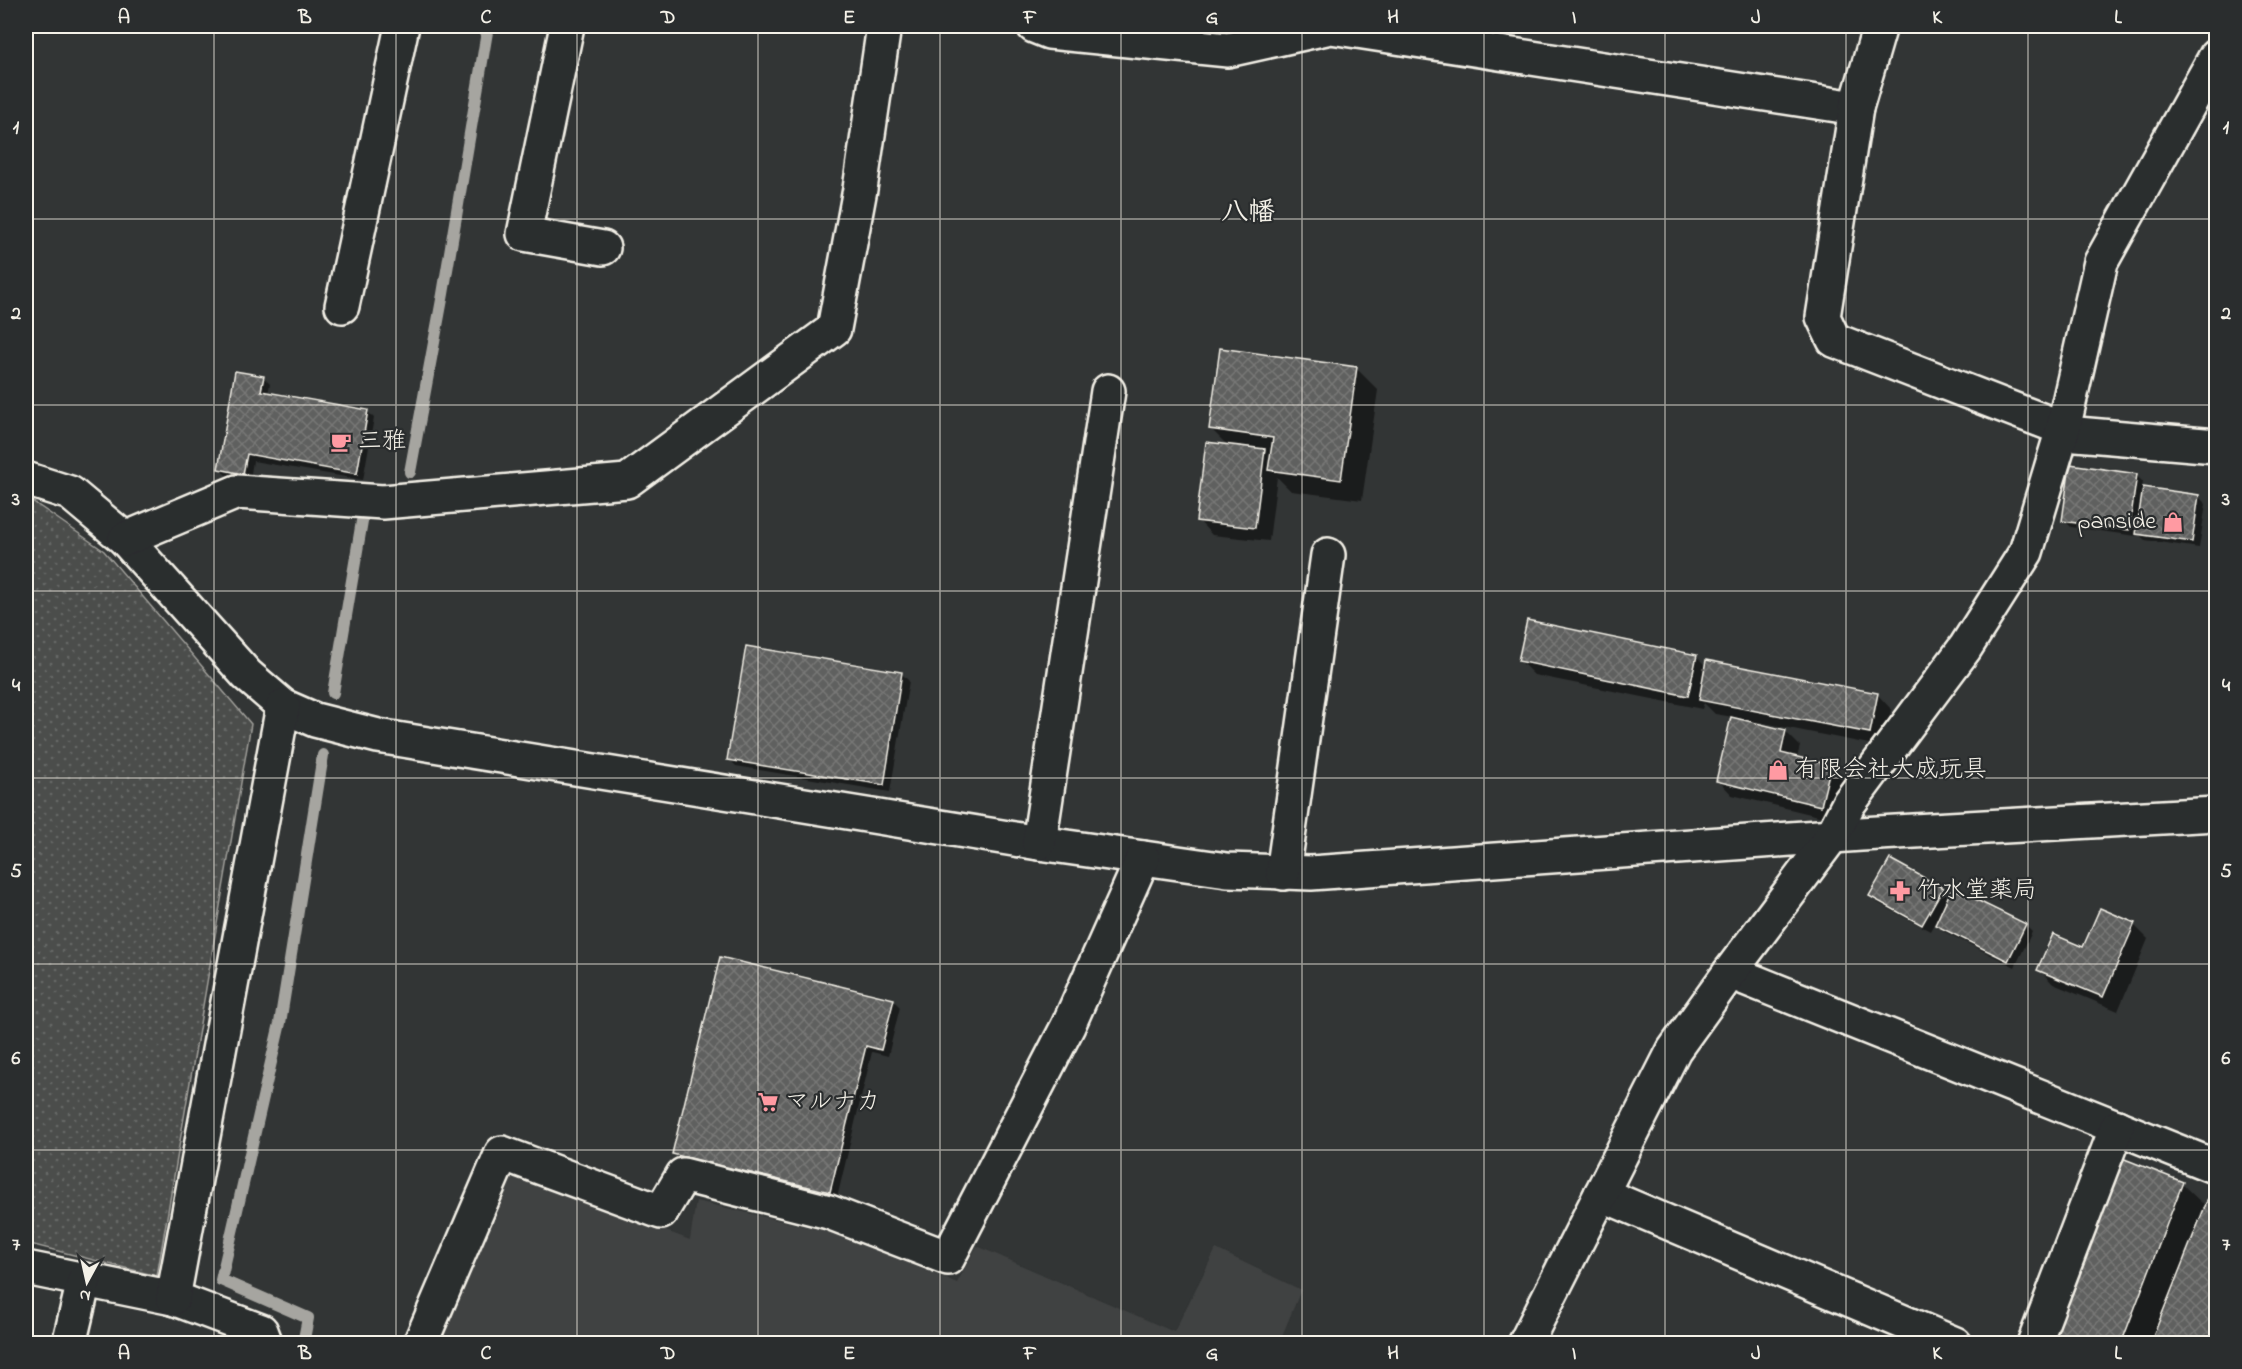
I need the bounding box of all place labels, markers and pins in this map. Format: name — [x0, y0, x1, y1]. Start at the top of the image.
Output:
place label: 三雅 — [358, 425, 406, 460]
cafe icon: 三雅 — [329, 430, 353, 454]
place label: panside — [2077, 505, 2156, 540]
shop icon: panside — [2161, 510, 2185, 534]
place label: 有限会社大成玩具 — [1795, 753, 1987, 788]
shop icon: 有限会社大成玩具 — [1766, 758, 1790, 782]
place label: 竹水堂薬局 — [1917, 874, 2037, 909]
pharmacy icon: 竹水堂薬局 — [1888, 879, 1912, 903]
place label: マルナカ — [785, 1085, 881, 1120]
supermarket icon: マルナカ — [756, 1090, 780, 1114]

